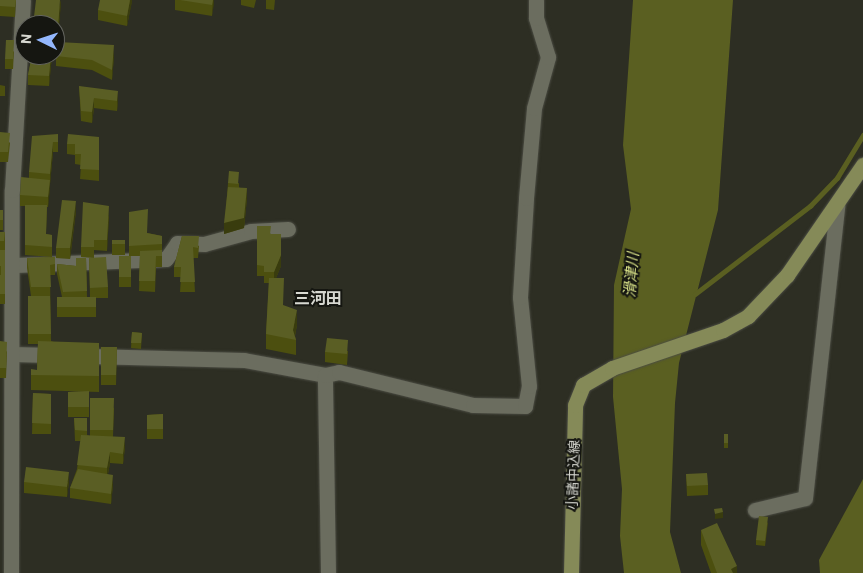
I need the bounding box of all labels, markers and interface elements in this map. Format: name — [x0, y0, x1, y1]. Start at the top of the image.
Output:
north arrow — [15, 15, 65, 65]
text: N — [18, 34, 34, 45]
water label: 滑津川 — [621, 252, 643, 298]
district label: 三河田 — [294, 289, 342, 309]
street label: 小諸中込線 — [563, 440, 583, 510]

